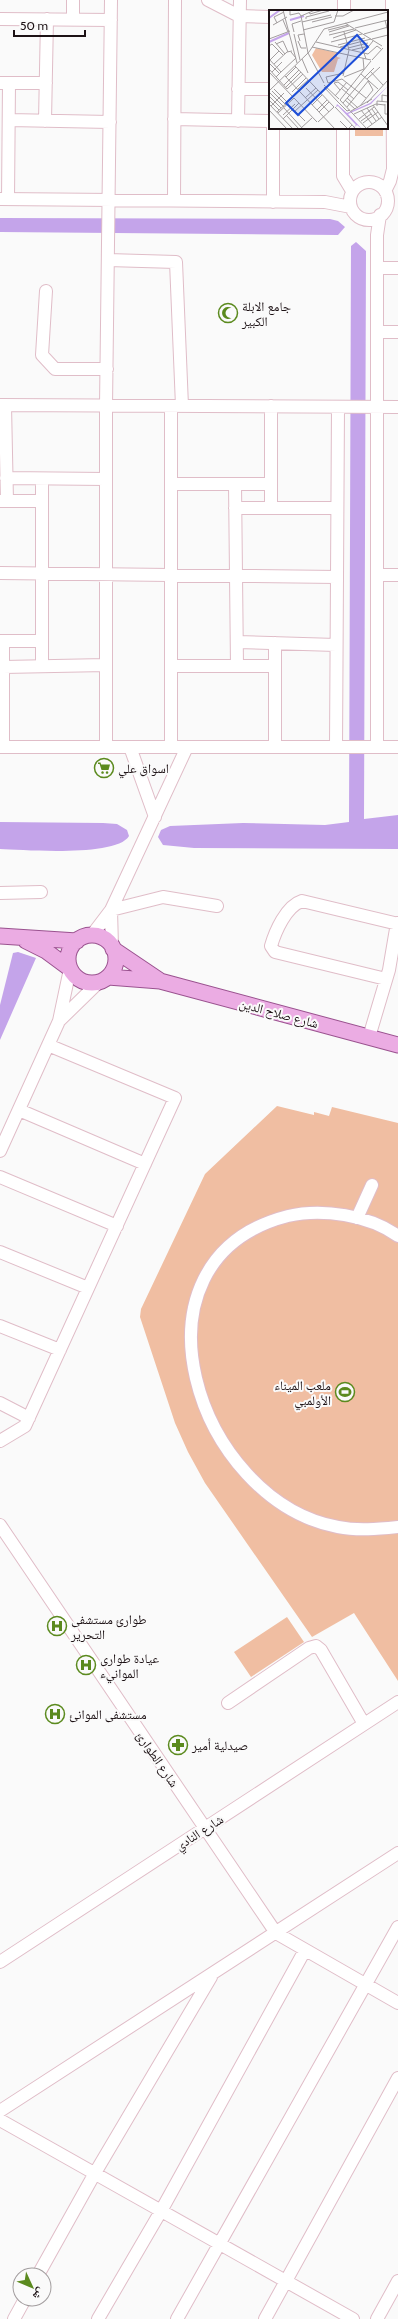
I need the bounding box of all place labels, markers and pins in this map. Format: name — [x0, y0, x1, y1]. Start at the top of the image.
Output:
place label: جامع الابلة الكبير — [241, 298, 291, 330]
mosque icon: جامع الابلة الكبير — [217, 302, 239, 324]
supermarket icon: اسواق علي — [93, 757, 115, 779]
place label: اسواق علي — [118, 760, 169, 779]
place label: ملعب الميناء الأولمبي — [274, 1377, 331, 1411]
sports icon: ملعب الميناء الأولمبي — [334, 1381, 356, 1403]
place label: طوارئ مستشفى التحرير — [70, 1611, 147, 1643]
hospital icon: طوارئ مستشفى التحرير — [46, 1615, 68, 1637]
place label: عيادة طوارى الموانيء — [100, 1650, 159, 1684]
hospital icon: عيادة طوارى الموانيء — [75, 1654, 97, 1676]
hospital icon: مستشفى الموانئ — [44, 1703, 66, 1725]
place label: مستشفى الموانئ — [69, 1706, 147, 1723]
pharmacy icon: صيدلية أمير — [167, 1734, 189, 1756]
place label: صيدلية أمير — [191, 1737, 248, 1754]

